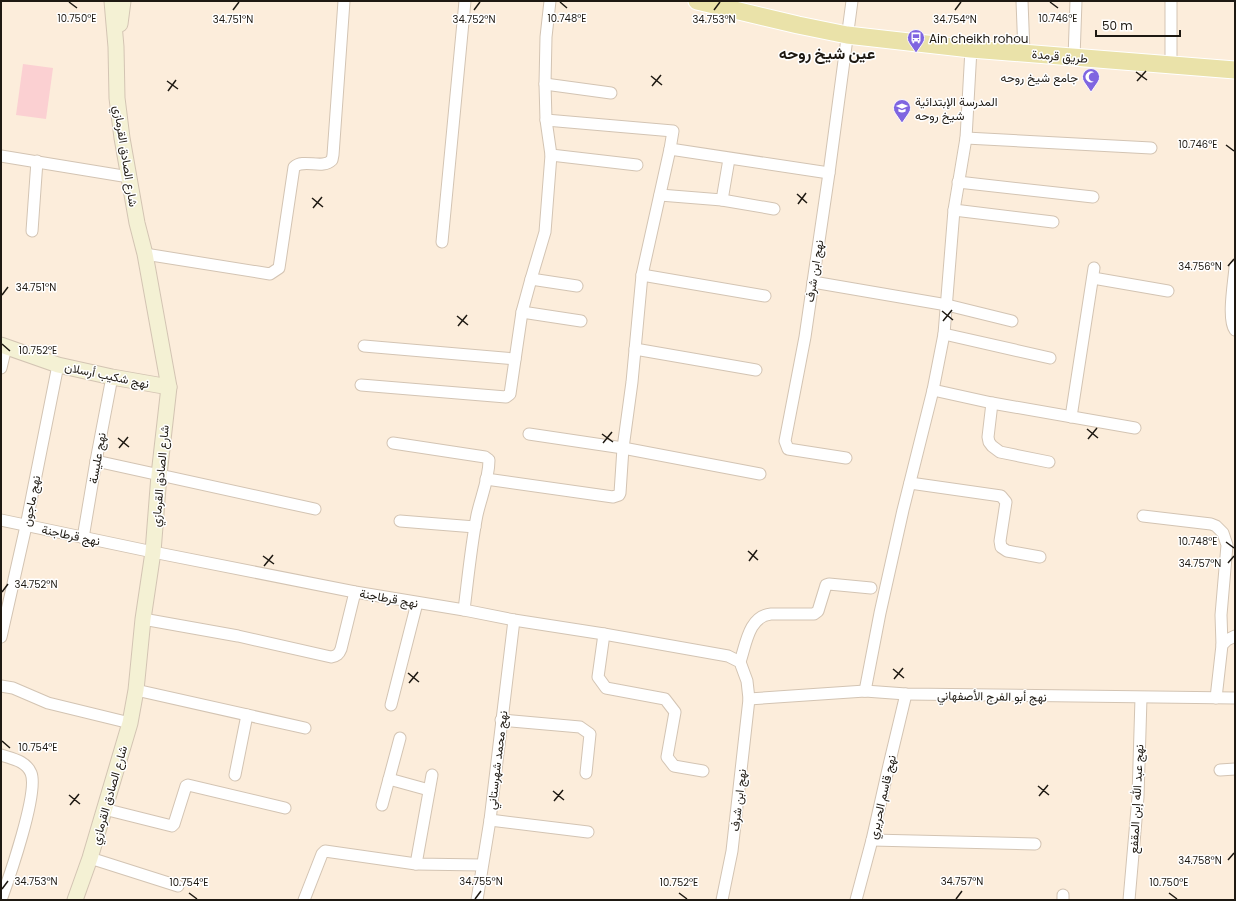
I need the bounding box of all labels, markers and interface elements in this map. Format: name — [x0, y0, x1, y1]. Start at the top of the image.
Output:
text: 10.750°E — [58, 11, 96, 26]
text: 10.748°E — [548, 11, 586, 26]
text: 10.746°E — [1039, 11, 1077, 26]
text: 34.751°N — [213, 12, 253, 27]
text: 34.752°N — [453, 12, 495, 27]
text: 34.753°N — [692, 12, 736, 27]
text: 34.754°N — [933, 12, 977, 27]
scale bar — [1096, 12, 1180, 38]
text: 50 m — [1102, 17, 1133, 34]
bus stop icon: Ain cheikh rohou — [906, 28, 926, 53]
place label: Ain cheikh rohou — [929, 30, 1029, 47]
district label: عين شيخ روحه — [779, 42, 875, 65]
street label: طريق قرمدة — [1031, 45, 1089, 67]
mosque icon: جامع شيخ روحه — [1081, 67, 1101, 92]
place label: جامع شيخ روحه — [1001, 69, 1078, 87]
place label: المدرسة الإبتدائية شيخ روحه — [915, 93, 997, 125]
school or university icon: المدرسة الإبتدائية شيخ روحه — [892, 98, 912, 123]
street label: شارع الصادق القرمازي — [108, 104, 142, 208]
text: 10.746°E — [1179, 137, 1217, 152]
street label: نهج ابن شرف — [801, 239, 828, 303]
text: 34.756°N — [1178, 259, 1222, 274]
text: 34.751°N — [16, 280, 56, 295]
text: 10.752°E — [19, 343, 57, 358]
street label: نهج شكيب أرسلان — [63, 358, 151, 393]
street label: شارع الصادق القرمازي — [147, 424, 175, 528]
street label: نهج عليسة — [84, 431, 111, 485]
street label: نهج ماجون — [18, 474, 45, 528]
street label: نهج قرطاجنة — [40, 521, 102, 550]
text: 10.748°E — [1179, 534, 1217, 549]
text: 34.757°N — [1179, 556, 1221, 571]
text: 34.752°N — [15, 577, 57, 592]
street label: نهج قرطاجنة — [358, 584, 420, 613]
street label: نهج أبو الفرج الأصفهاني — [937, 687, 1047, 707]
street label: نهج محمد شهرستاني — [483, 710, 513, 811]
text: 10.754°E — [19, 740, 57, 755]
street label: شارع الصادق القرمازي — [87, 743, 133, 847]
street label: نهج عبد الله إبن المقفع — [1125, 744, 1148, 854]
street label: نهج قاسم الحريري — [864, 753, 902, 841]
street label: نهج ابن شرف — [726, 768, 751, 832]
text: 34.758°N — [1178, 853, 1222, 868]
text: 34.753°N — [14, 874, 58, 889]
text: 34.755°N — [459, 874, 503, 889]
text: 34.757°N — [941, 874, 983, 889]
text: 10.754°E — [170, 875, 208, 890]
text: 10.752°E — [660, 875, 698, 890]
text: 10.750°E — [1150, 875, 1188, 890]

